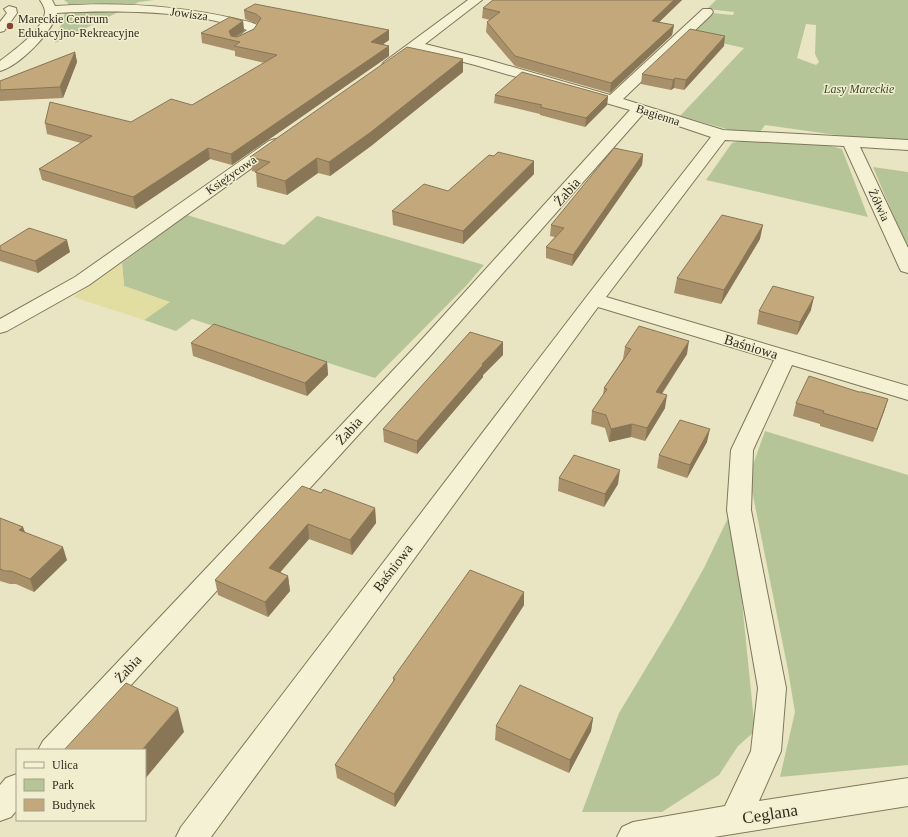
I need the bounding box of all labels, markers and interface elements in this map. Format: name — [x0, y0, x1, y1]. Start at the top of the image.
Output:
street label: Jowisza — [169, 4, 209, 24]
place label: Mareckie Centrum Edukacyjno-Rekreacyjne — [18, 12, 139, 40]
marker: Mareckie Centrum Edukacyjno-Rekreacyjne — [5, 21, 15, 31]
park label: Lasy Mareckie — [823, 82, 895, 96]
street label: Bagienna — [634, 101, 682, 129]
street label: Księżycowa — [203, 152, 260, 198]
street label: Żabia — [551, 174, 584, 209]
street label: Żółwia — [865, 187, 893, 224]
street label: Baśniowa — [722, 332, 780, 362]
street label: Żabia — [333, 414, 366, 448]
street label: Baśniowa — [370, 541, 416, 595]
street label: Żabia — [112, 652, 145, 686]
legend — [16, 749, 146, 821]
text: Ulica — [52, 758, 79, 772]
text: Park — [52, 778, 74, 792]
text: Budynek — [52, 798, 95, 812]
street label: Ceglana — [741, 800, 799, 828]

